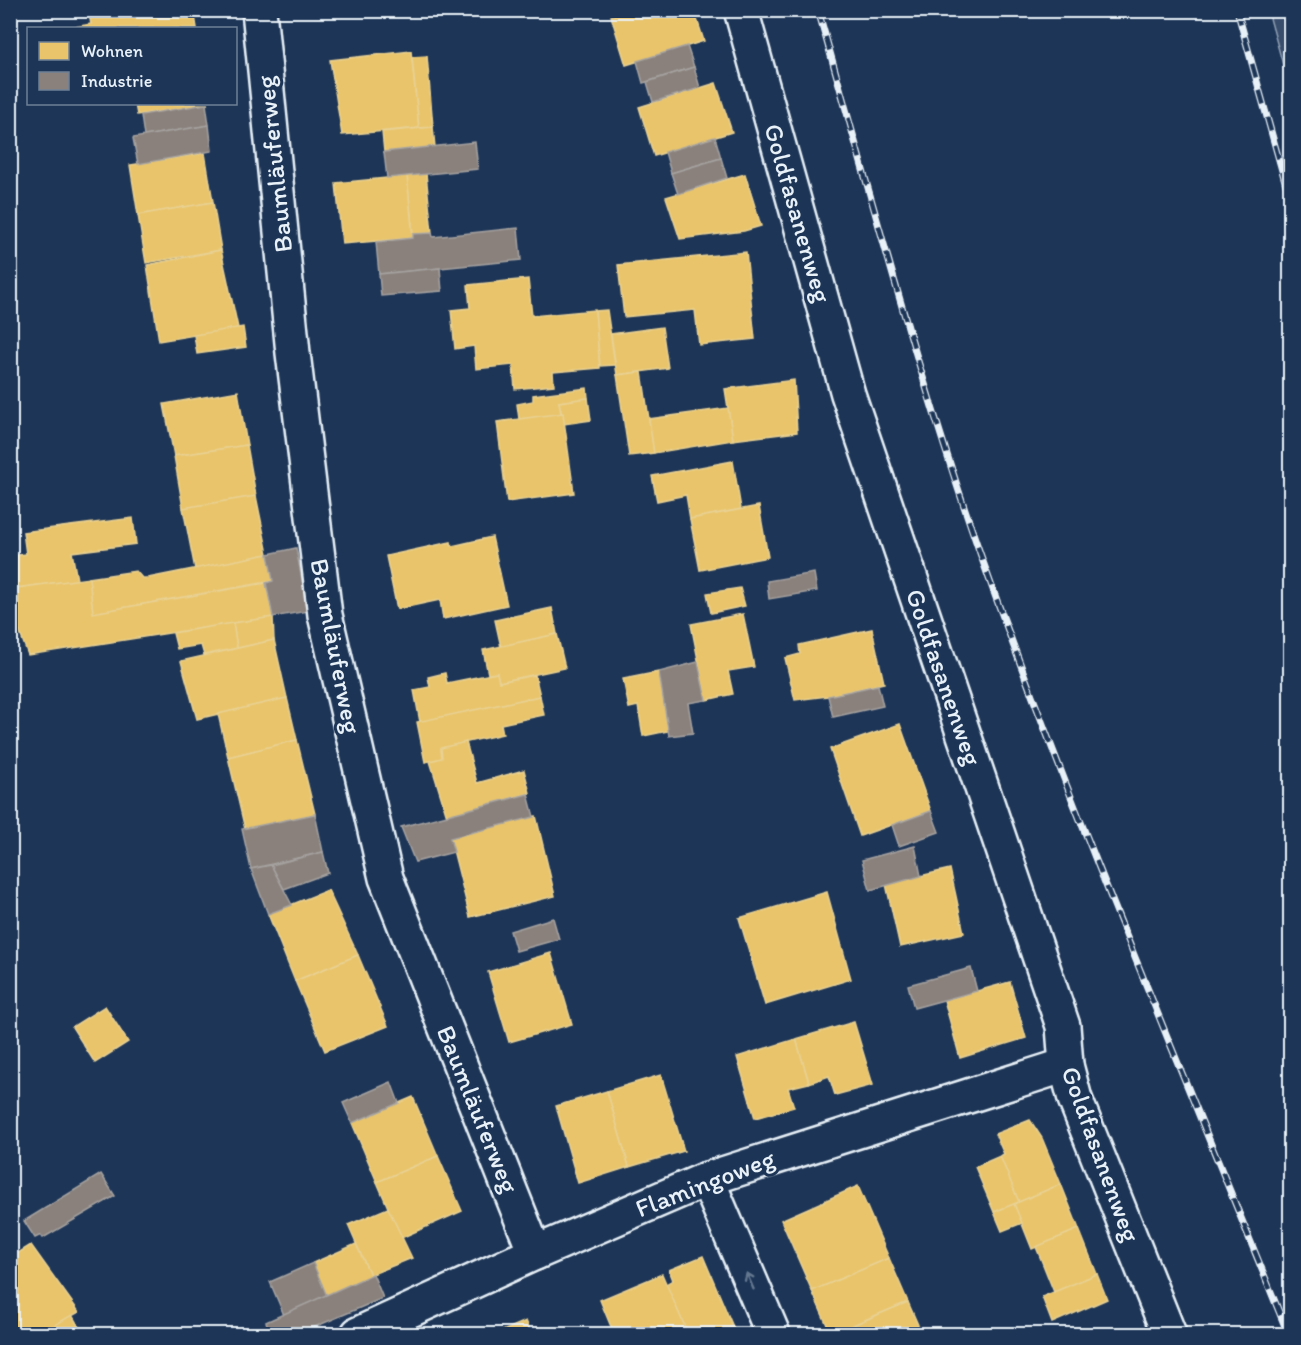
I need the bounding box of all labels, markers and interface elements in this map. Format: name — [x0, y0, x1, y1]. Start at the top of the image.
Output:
legend — [27, 27, 237, 105]
text: Wohnen — [81, 40, 143, 62]
text: Industrie — [81, 70, 152, 92]
street label: Baumläuferweg — [249, 73, 299, 254]
street label: Goldfasanenweg — [757, 120, 839, 307]
street label: Baumläuferweg — [303, 556, 369, 737]
street label: Goldfasanenweg — [899, 585, 989, 770]
street label: Baumläuferweg — [430, 1021, 526, 1198]
street label: Goldfasanenweg — [1054, 1062, 1148, 1247]
street label: Flamingoweg — [631, 1142, 780, 1224]
one-way arrow — [744, 1272, 755, 1290]

